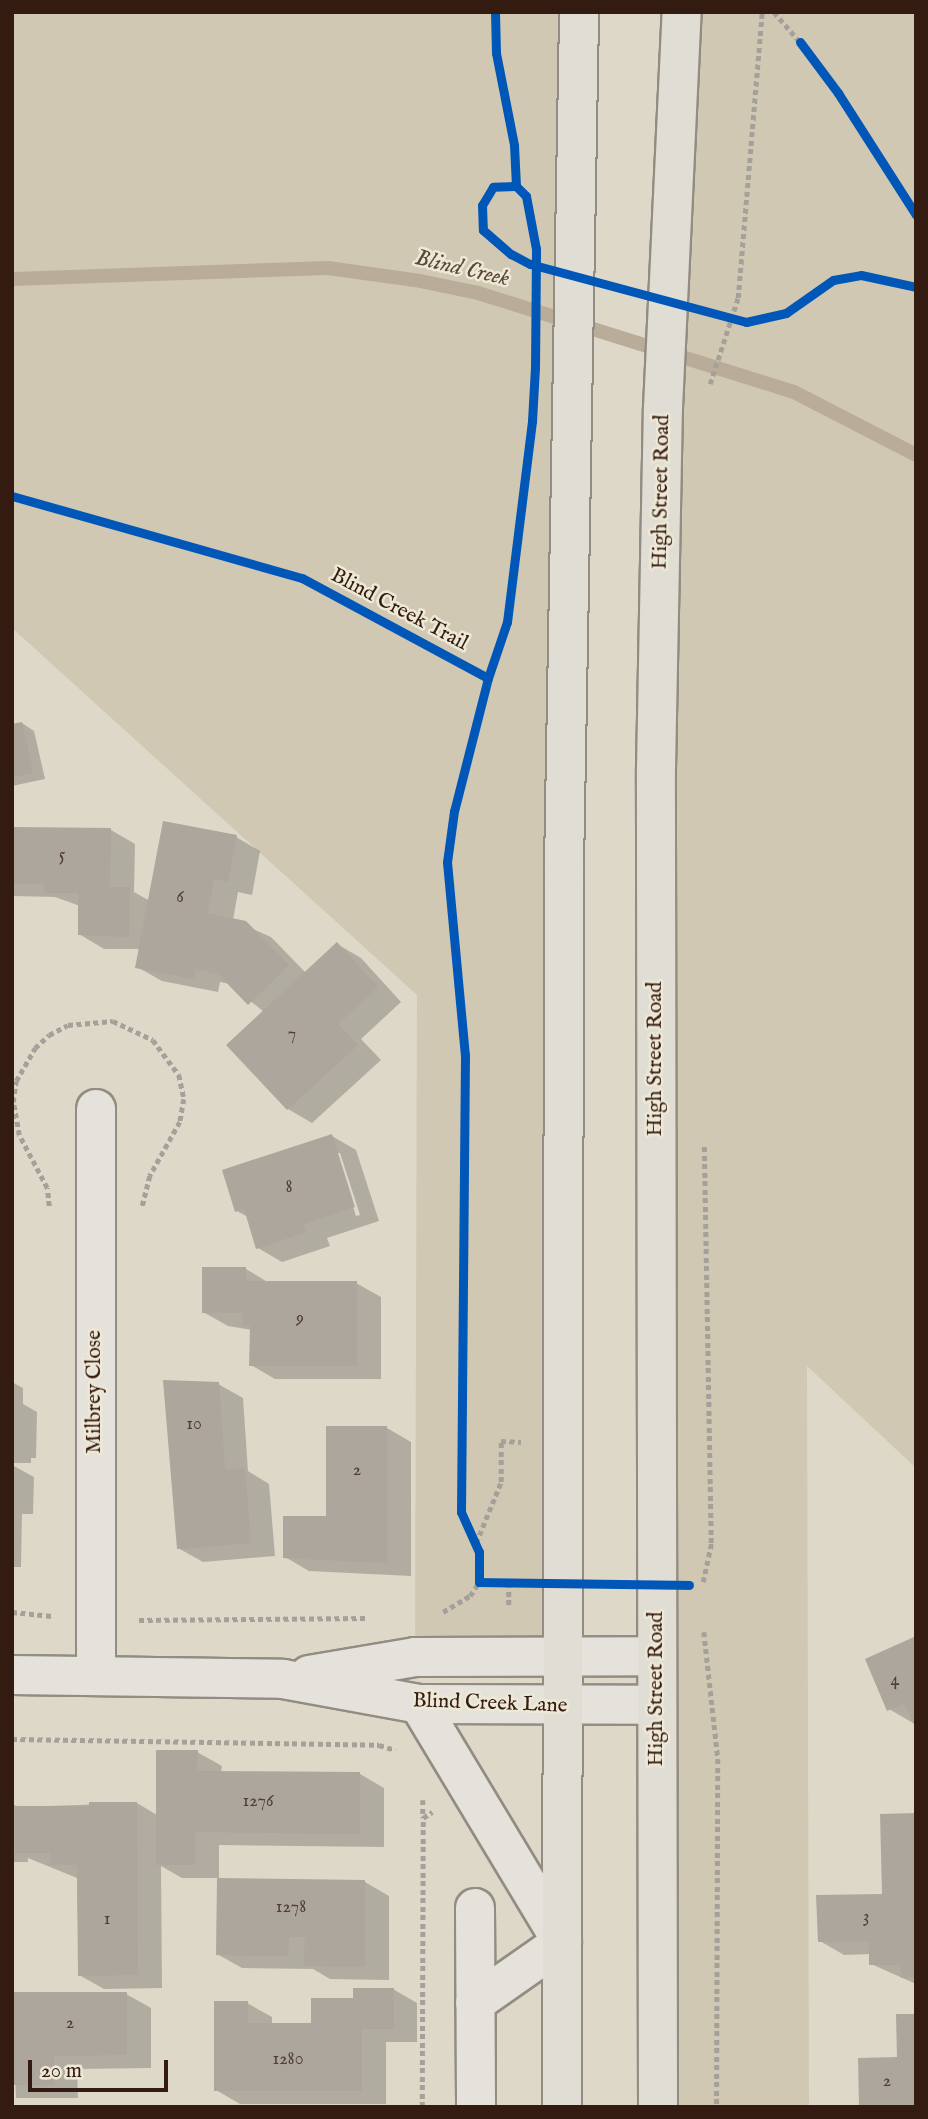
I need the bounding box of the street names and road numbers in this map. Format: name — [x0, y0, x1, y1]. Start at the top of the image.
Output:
street label: High Street Road — [648, 414, 676, 570]
street label: Blind Creek Trail — [326, 563, 472, 657]
street label: High Street Road — [643, 981, 669, 1137]
street label: Milbrey Close — [82, 1330, 108, 1454]
street label: High Street Road — [644, 1611, 670, 1767]
street label: Blind Creek Lane — [412, 1689, 568, 1719]

